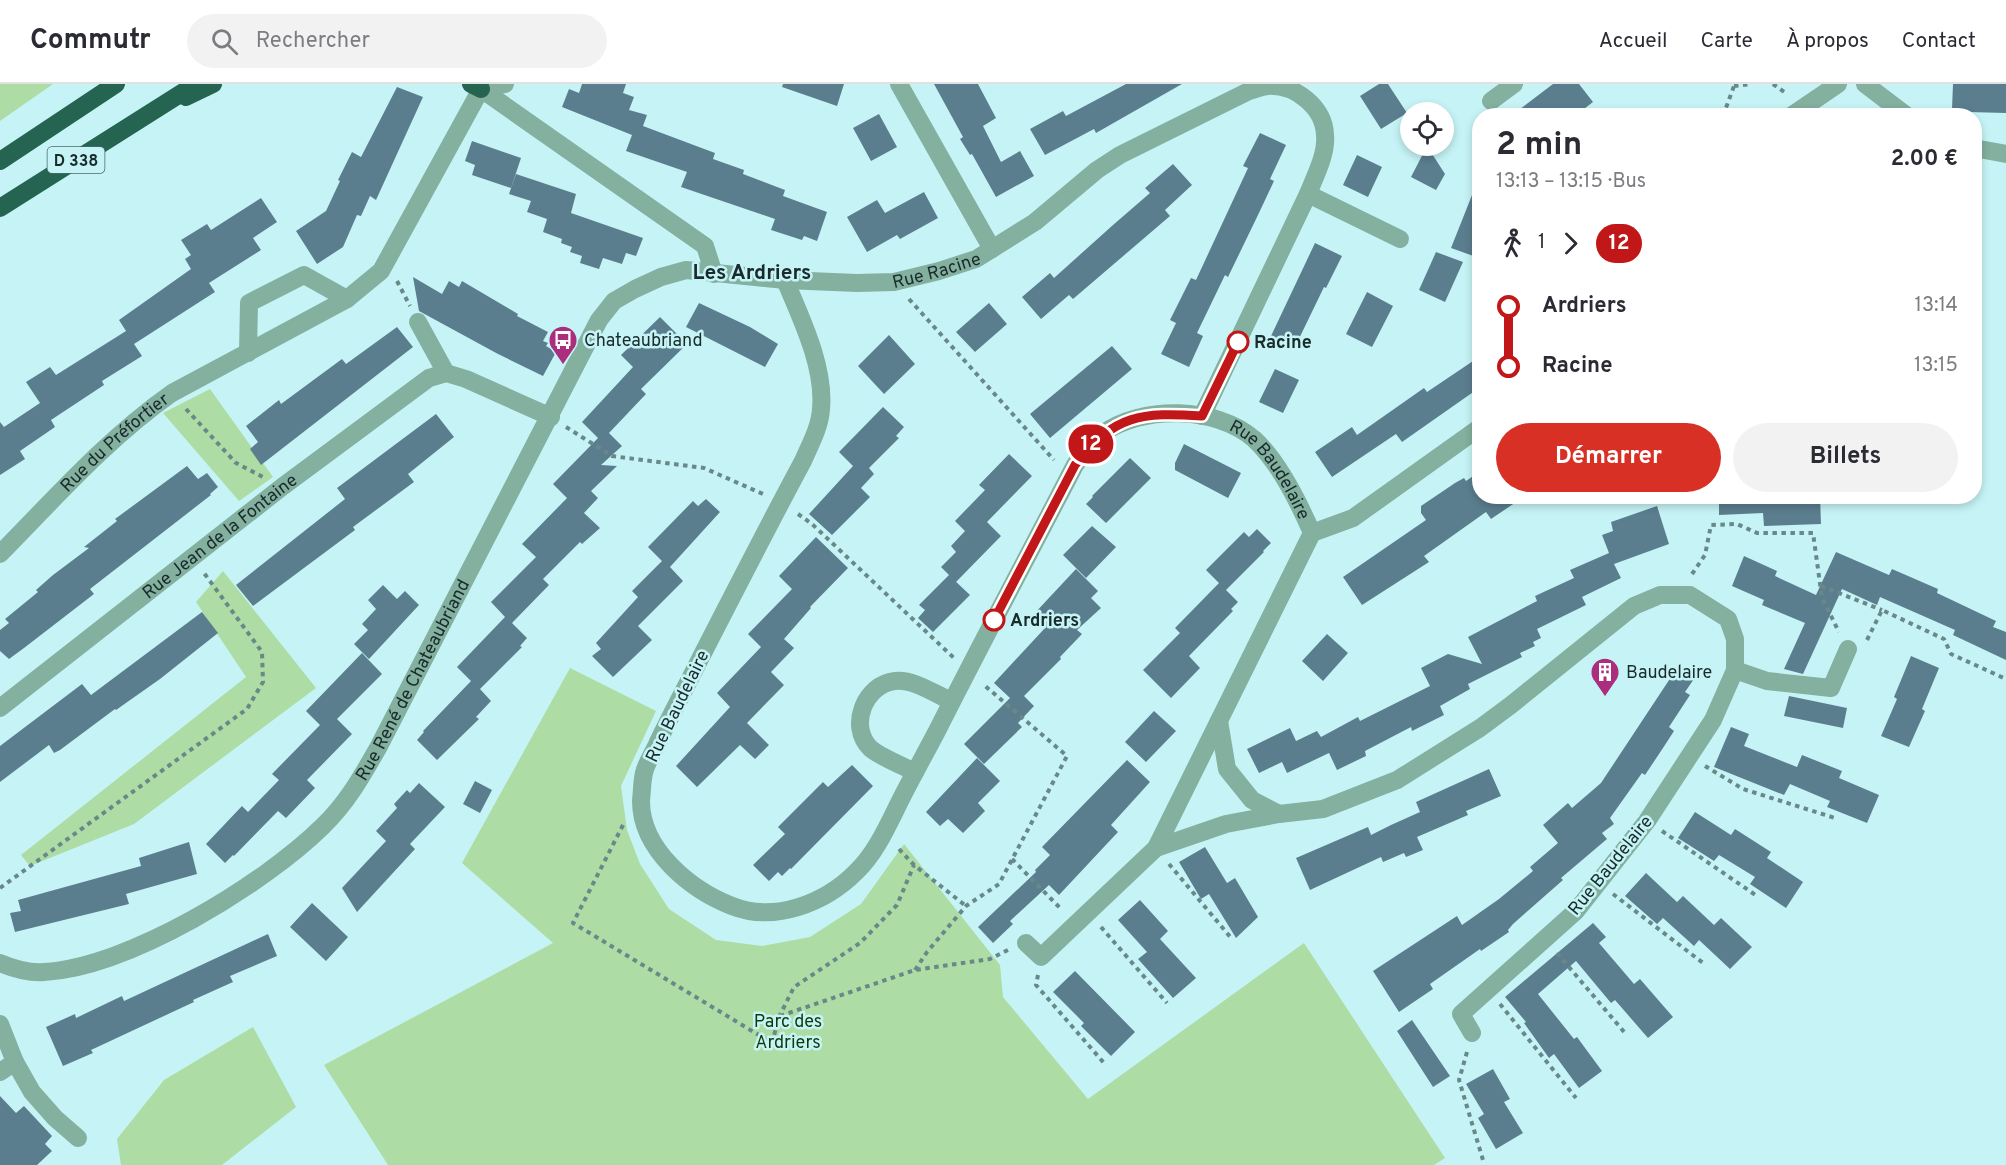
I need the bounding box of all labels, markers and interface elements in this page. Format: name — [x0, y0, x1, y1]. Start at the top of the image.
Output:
search box — [187, 14, 607, 68]
text: Commutr — [30, 23, 151, 59]
icon: search — [208, 25, 241, 58]
text: Rechercher — [256, 28, 370, 55]
text: Accueil — [1599, 28, 1668, 55]
text: Carte — [1701, 28, 1753, 55]
text: À propos — [1786, 28, 1869, 55]
text: Contact — [1902, 28, 1976, 55]
map controls — [1400, 102, 1454, 156]
button: locate — [1400, 102, 1454, 156]
text: 2 min — [1496, 125, 1582, 167]
text: 2.00 € — [1891, 146, 1958, 173]
road number: D 338 — [48, 147, 104, 173]
text: 13:13 – 13:15 · Bus — [1496, 169, 1646, 195]
icon: walk — [1496, 227, 1529, 260]
icon: forward — [1554, 227, 1587, 260]
text: 1 — [1538, 230, 1545, 256]
text: 12 — [1608, 230, 1630, 257]
street label: Rue Racine — [890, 248, 984, 295]
district label: Les Ardriers — [693, 260, 811, 287]
text: Ardriers — [1542, 293, 1626, 320]
text: 13:14 — [1915, 293, 1958, 319]
bus stop icon: Chateaubriand — [547, 324, 579, 366]
place label: Chateaubriand — [584, 330, 703, 353]
marker: Racine — [1227, 331, 1249, 353]
place label: Racine — [1254, 332, 1312, 355]
text: Racine — [1542, 353, 1613, 380]
text: 13:15 — [1914, 353, 1958, 379]
street label: Rue du Préfortier — [56, 389, 174, 498]
street label: Rue Baudelaire — [1225, 416, 1314, 524]
button: Démarrer — [1496, 423, 1721, 492]
button: Billets — [1733, 423, 1958, 492]
line badge: 12 — [1064, 424, 1118, 464]
text: 12 — [1080, 431, 1102, 458]
street label: Rue Jean de la Fontaine — [138, 469, 303, 605]
street label: Rue René de Chateaubriand — [351, 576, 476, 786]
marker: Ardriers — [983, 609, 1005, 631]
place label: Ardriers — [1010, 610, 1079, 633]
street label: Rue Baudelaire — [641, 647, 715, 766]
building icon: Baudelaire — [1589, 656, 1621, 698]
place label: Baudelaire — [1626, 662, 1712, 685]
street label: Rue Baudelaire — [1564, 811, 1658, 921]
park label: Parc des Ardriers — [754, 1011, 822, 1055]

